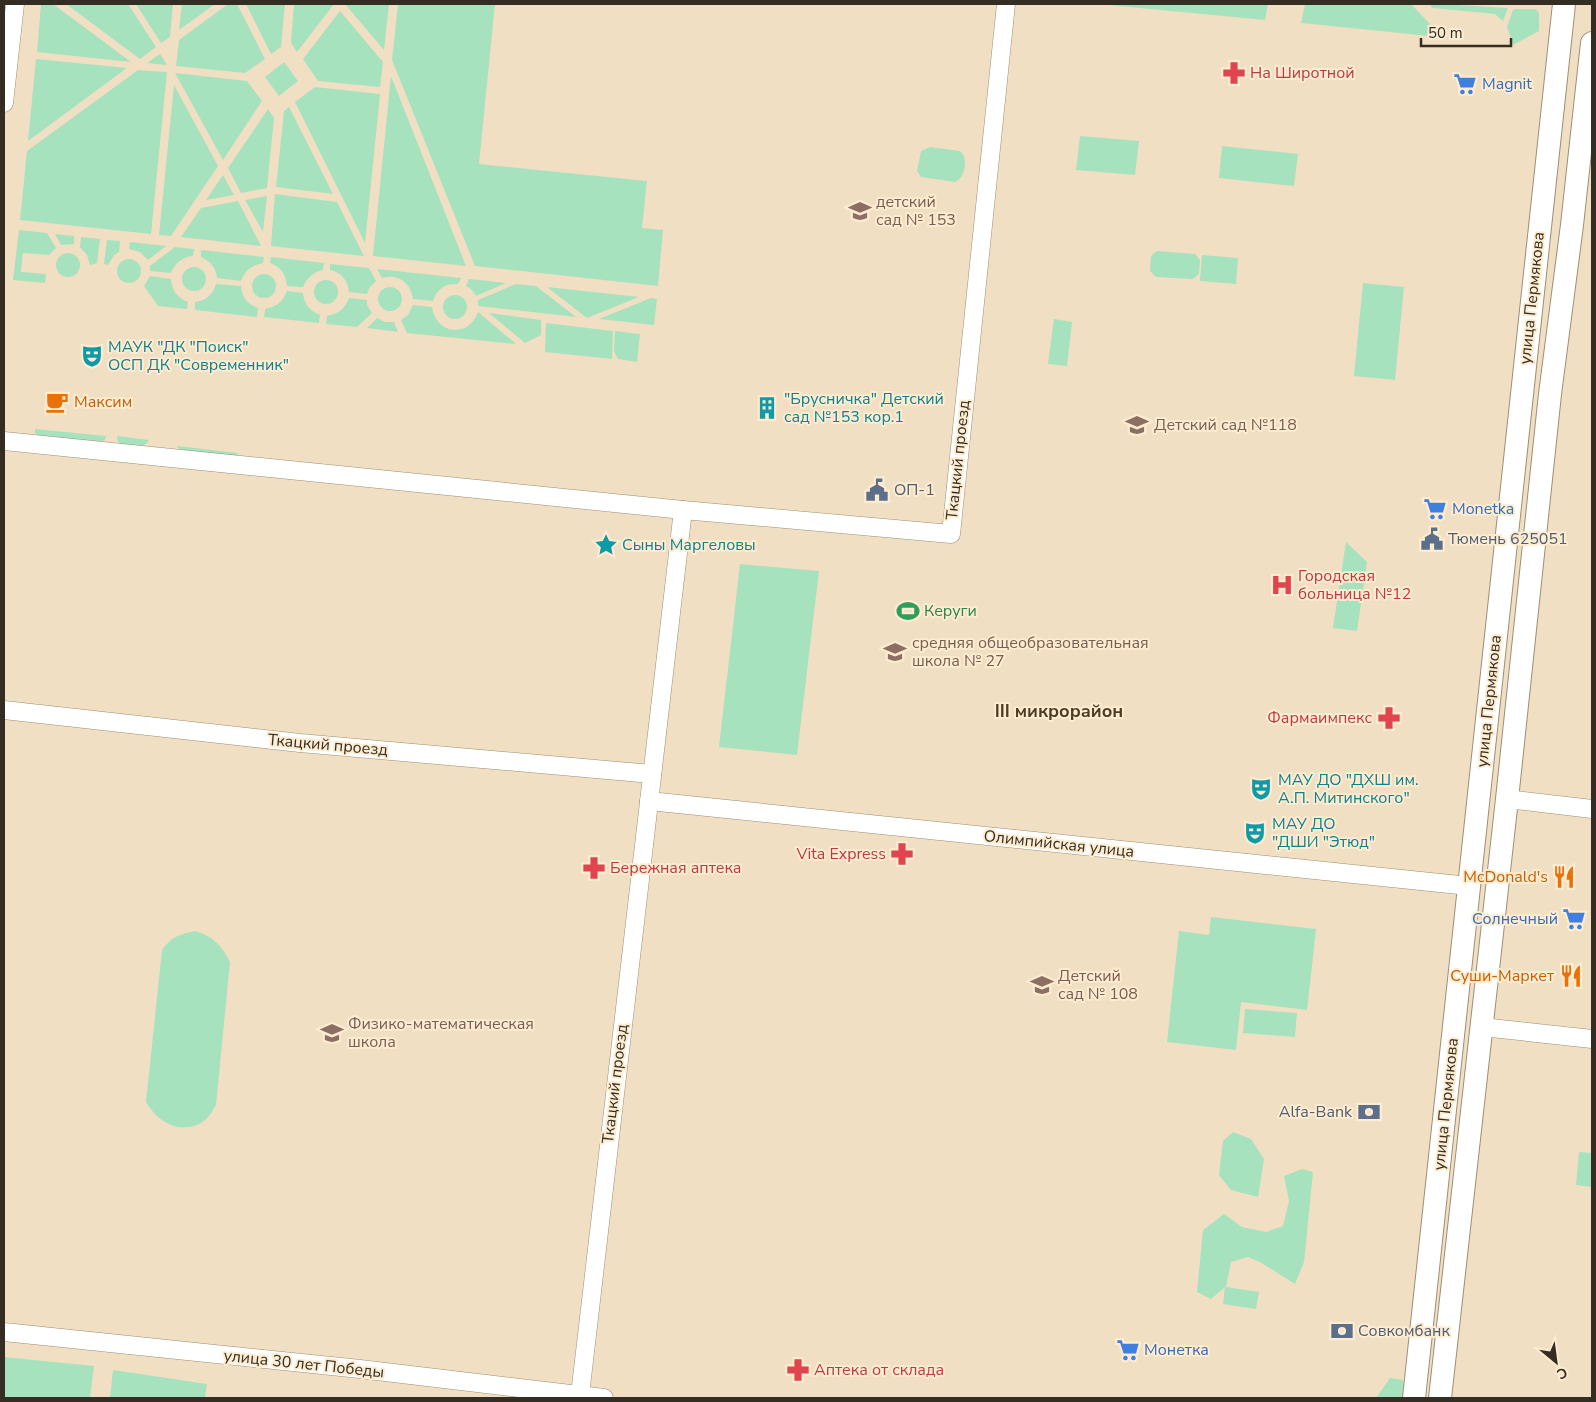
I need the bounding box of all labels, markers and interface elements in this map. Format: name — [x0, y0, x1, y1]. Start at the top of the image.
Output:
scale bar — [1421, 15, 1511, 47]
text: 50 m — [1428, 23, 1463, 43]
pharmacy icon: На Широтной — [1221, 60, 1247, 86]
place label: На Широтной — [1250, 62, 1355, 84]
supermarket icon: Magnit — [1452, 71, 1478, 97]
place label: Magnit — [1482, 73, 1532, 95]
place label: детский сад № 153 — [876, 191, 956, 231]
school or university icon: детский сад № 153 — [847, 198, 873, 224]
street label: улица Пермякова — [1514, 231, 1550, 365]
place label: МАУК "ДК "Поиск" ОСП ДК "Современник" — [108, 336, 289, 376]
theatre icon: МАУК "ДК "Поиск" ОСП ДК "Современник" — [79, 343, 105, 369]
place label: "Брусничка" Детский сад №153 кор.1 — [784, 388, 944, 428]
cafe icon: Максим — [44, 389, 70, 415]
place label: Максим — [74, 391, 132, 413]
building icon: "Брусничка" Детский сад №153 кор.1 — [754, 395, 780, 421]
street label: Ткацкий проезд — [941, 398, 975, 521]
school or university icon: Детский сад №118 — [1124, 412, 1150, 438]
place label: Детский сад №118 — [1154, 414, 1297, 436]
public building icon: ОП-1 — [864, 477, 890, 503]
place label: ОП-1 — [894, 479, 935, 501]
supermarket icon: Monetka — [1422, 496, 1448, 522]
place label: Monetka — [1452, 498, 1514, 520]
public building icon: Тюмень 625051 — [1419, 526, 1445, 552]
place label: Тюмень 625051 — [1448, 528, 1568, 550]
place icon: Сыны Маргеловы — [593, 532, 619, 558]
place label: Сыны Маргеловы — [622, 534, 756, 556]
place label: Городская больница №12 — [1298, 565, 1411, 605]
hospital icon: Городская больница №12 — [1269, 572, 1295, 598]
sports icon: Керуги — [895, 598, 921, 624]
place label: Керуги — [924, 600, 977, 622]
place label: средняя общеобразовательная школа № 27 — [912, 632, 1149, 672]
street label: улица Пермякова — [1471, 634, 1507, 768]
school or university icon: средняя общеобразовательная школа № 27 — [882, 639, 908, 665]
district label: III микрорайон — [995, 699, 1123, 723]
pharmacy icon: Фармаимпекс — [1376, 705, 1402, 731]
place label: Фармаимпекс — [1267, 707, 1372, 729]
street label: Ткацкий проезд — [267, 729, 389, 761]
place label: МАУ ДО "ДХШ им. А.П. Митинского" — [1278, 769, 1419, 809]
theatre icon: МАУ ДО "ДХШ им. А.П. Митинского" — [1248, 776, 1274, 802]
place label: МАУ ДО "ДШИ "Этюд" — [1272, 813, 1375, 853]
theatre icon: МАУ ДО "ДШИ "Этюд" — [1242, 820, 1268, 846]
street label: Олимпийская улица — [983, 825, 1135, 863]
pharmacy icon: Vita Express — [889, 841, 915, 867]
place label: Vita Express — [795, 843, 886, 865]
pharmacy icon: Бережная аптека — [581, 855, 607, 881]
place label: Бережная аптека — [610, 857, 741, 879]
restaurant icon: McDonald's — [1551, 864, 1577, 890]
place label: McDonald's — [1463, 866, 1548, 888]
supermarket icon: Солнечный — [1561, 906, 1587, 932]
place label: Солнечный — [1472, 908, 1558, 930]
restaurant icon: Суши-Маркет — [1558, 963, 1584, 989]
place label: Детский сад № 108 — [1058, 965, 1138, 1005]
place label: Суши-Маркет — [1450, 965, 1555, 987]
school or university icon: Детский сад № 108 — [1029, 972, 1055, 998]
place label: Физико-математическая школа — [348, 1013, 534, 1053]
school or university icon: Физико-математическая школа — [319, 1020, 345, 1046]
street label: Ткацкий проезд — [597, 1022, 633, 1145]
street label: улица Пермякова — [1428, 1037, 1464, 1171]
bank icon: Alfa-Bank — [1356, 1099, 1382, 1125]
place label: Alfa-Bank — [1279, 1101, 1353, 1123]
bank icon: Совкомбанк — [1329, 1318, 1355, 1344]
place label: Совкомбанк — [1358, 1320, 1451, 1342]
supermarket icon: Монетка — [1115, 1337, 1141, 1363]
north arrow — [1531, 1337, 1581, 1387]
place label: Монетка — [1144, 1339, 1209, 1361]
street label: улица 30 лет Победы — [223, 1345, 385, 1383]
pharmacy icon: Аптека от склада — [785, 1357, 811, 1383]
place label: Аптека от склада — [814, 1359, 944, 1381]
text: С — [1553, 1362, 1571, 1384]

